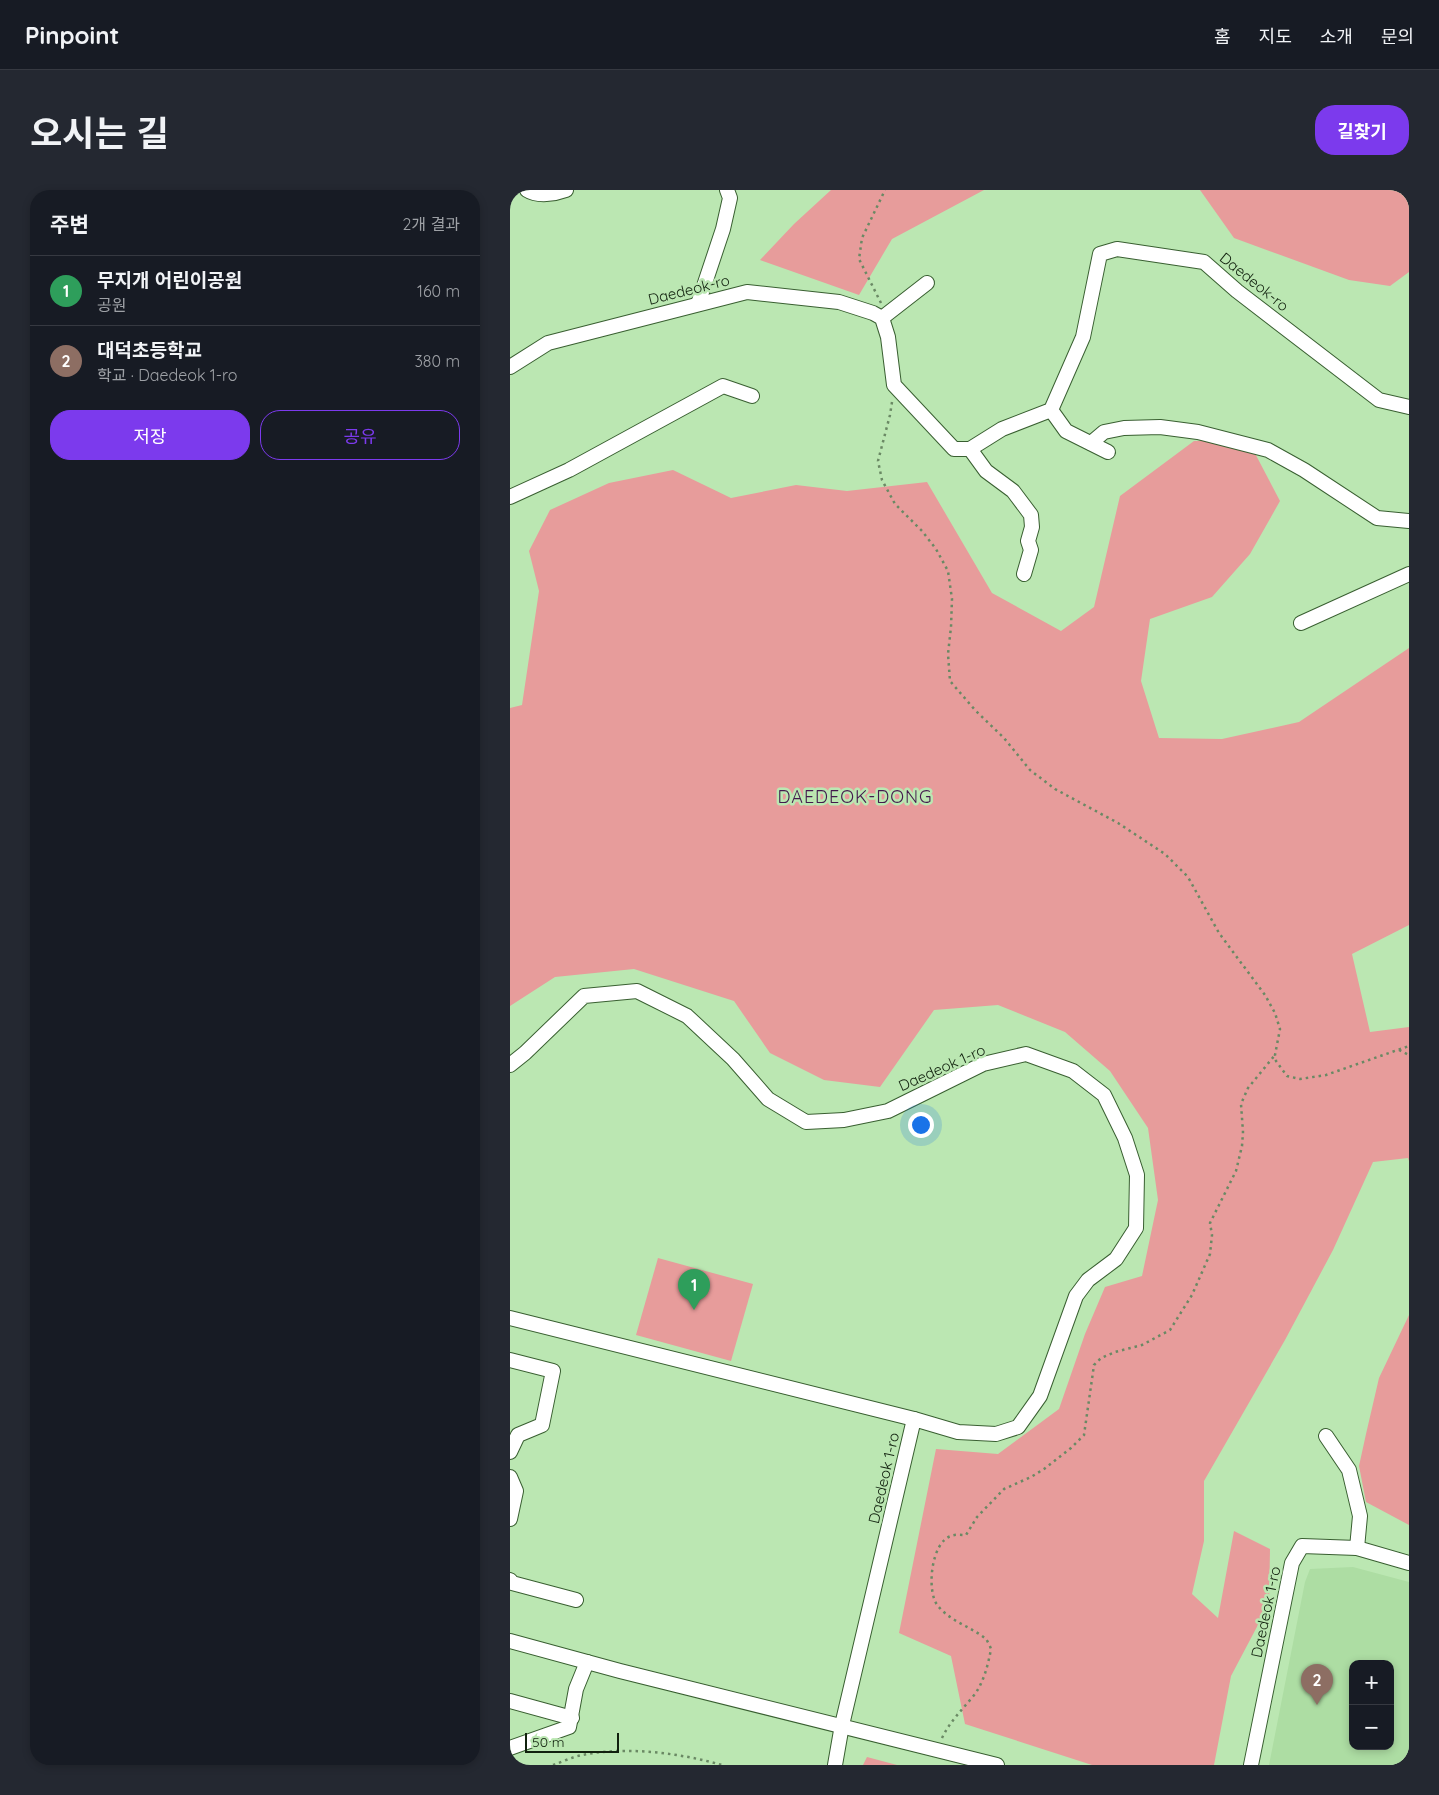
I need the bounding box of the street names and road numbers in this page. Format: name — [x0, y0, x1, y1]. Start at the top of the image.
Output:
street label: Daedeok-ro — [1216, 248, 1293, 315]
street label: Daedeok-ro — [646, 270, 732, 309]
street label: Daedeok 1-ro — [895, 1040, 988, 1095]
street label: Daedeok 1-ro — [864, 1430, 903, 1525]
street label: Daedeok 1-ro — [1247, 1564, 1284, 1659]

